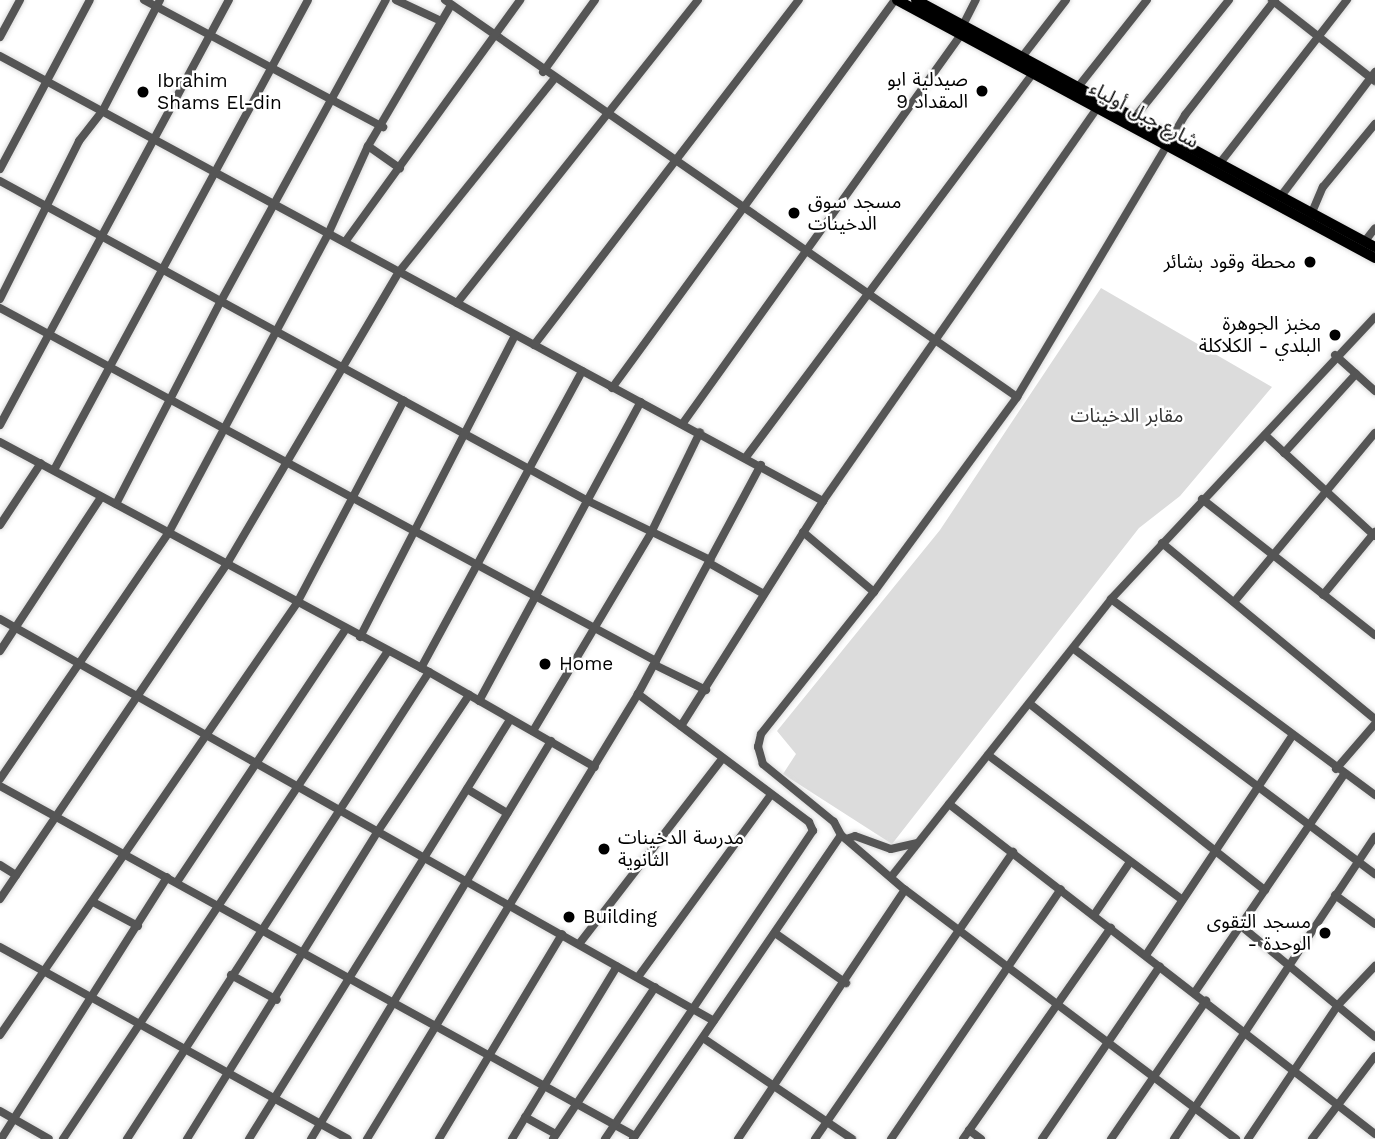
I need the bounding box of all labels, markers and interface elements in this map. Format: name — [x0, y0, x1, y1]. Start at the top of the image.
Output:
place label: صيدلية ابو المقداد 9 — [887, 69, 968, 113]
place label: Ibrahim Shams El-din — [157, 70, 282, 114]
street label: شارع جبل أولياء — [1086, 77, 1202, 153]
marker: صيدلية ابو المقداد 9 — [974, 83, 990, 99]
marker: Ibrahim Shams El-din — [135, 84, 151, 100]
place label: مسجد سوق الدخينات — [808, 191, 901, 235]
marker: مسجد سوق الدخينات — [786, 205, 802, 221]
place label: محطة وقود بشائر — [1164, 251, 1296, 273]
marker: محطة وقود بشائر — [1302, 254, 1318, 270]
place label: مخبز الجوهرة البلدي - الكلاكلة — [1199, 313, 1321, 357]
marker: مخبز الجوهرة البلدي - الكلاكلة — [1327, 327, 1343, 343]
park label: مقابر الدخينات — [1071, 405, 1183, 427]
place label: Home — [559, 653, 613, 675]
marker: Home — [537, 656, 553, 672]
place label: مدرسة الدخينات الثانوية — [618, 827, 744, 871]
marker: مدرسة الدخينات الثانوية — [596, 841, 612, 857]
place label: Building — [583, 906, 657, 928]
marker: Building — [561, 909, 577, 925]
place label: مسجد التقوى - الوحدة — [1207, 911, 1311, 955]
marker: مسجد التقوى - الوحدة — [1317, 925, 1333, 941]

